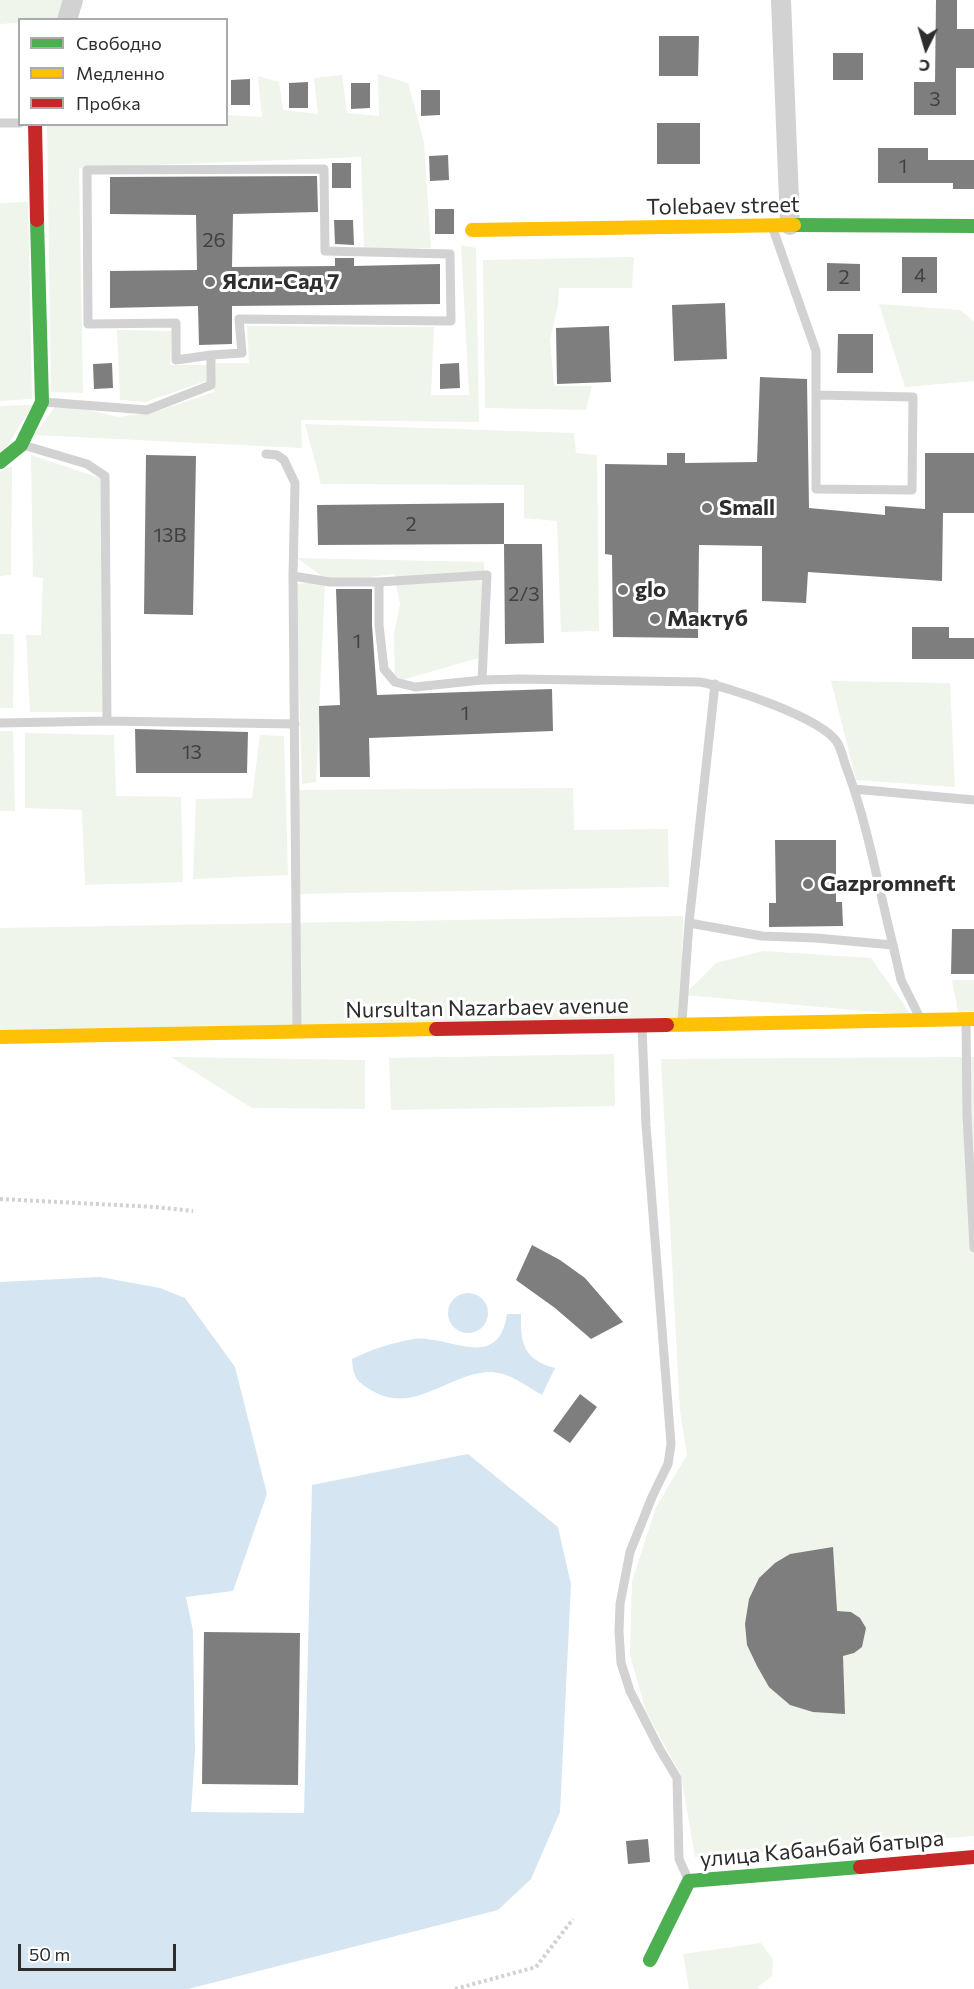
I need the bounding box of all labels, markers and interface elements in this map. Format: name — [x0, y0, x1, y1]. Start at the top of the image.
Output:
legend — [18, 18, 228, 126]
north arrow — [896, 18, 956, 78]
text: Свободно — [76, 32, 162, 54]
text: С — [918, 56, 931, 76]
text: Медленно — [76, 62, 165, 84]
house number: 3 — [929, 87, 941, 111]
text: Пробка — [76, 92, 141, 114]
house number: 1 — [899, 154, 907, 178]
street label: Tolebaev street — [646, 191, 800, 221]
house number: 26 — [202, 228, 226, 252]
house number: 4 — [914, 263, 926, 287]
house number: 2 — [838, 265, 850, 289]
place label: Ясли-Сад 7 — [222, 269, 339, 295]
marker: Ясли-Сад 7 — [203, 275, 217, 289]
place label: Small — [719, 495, 775, 521]
marker: Small — [700, 501, 714, 515]
house number: 2 — [405, 512, 417, 536]
house number: 13В — [154, 523, 186, 547]
place label: glo — [635, 577, 666, 603]
house number: 2/3 — [508, 582, 540, 606]
marker: glo — [616, 583, 630, 597]
place label: Мактуб — [667, 606, 748, 632]
marker: Мактуб — [648, 612, 662, 626]
house number: 1 — [353, 629, 361, 653]
house number: 1 — [461, 701, 469, 725]
house number: 13 — [182, 740, 202, 764]
place label: Gazpromneft — [820, 871, 956, 897]
marker: Gazpromneft — [801, 877, 815, 891]
street label: Nursultan Nazarbaev avenue — [345, 992, 629, 1024]
street label: улица Кабанбай батыра — [699, 1825, 945, 1873]
scale bar — [21, 1932, 178, 1970]
text: 50 m — [29, 1943, 70, 1965]

